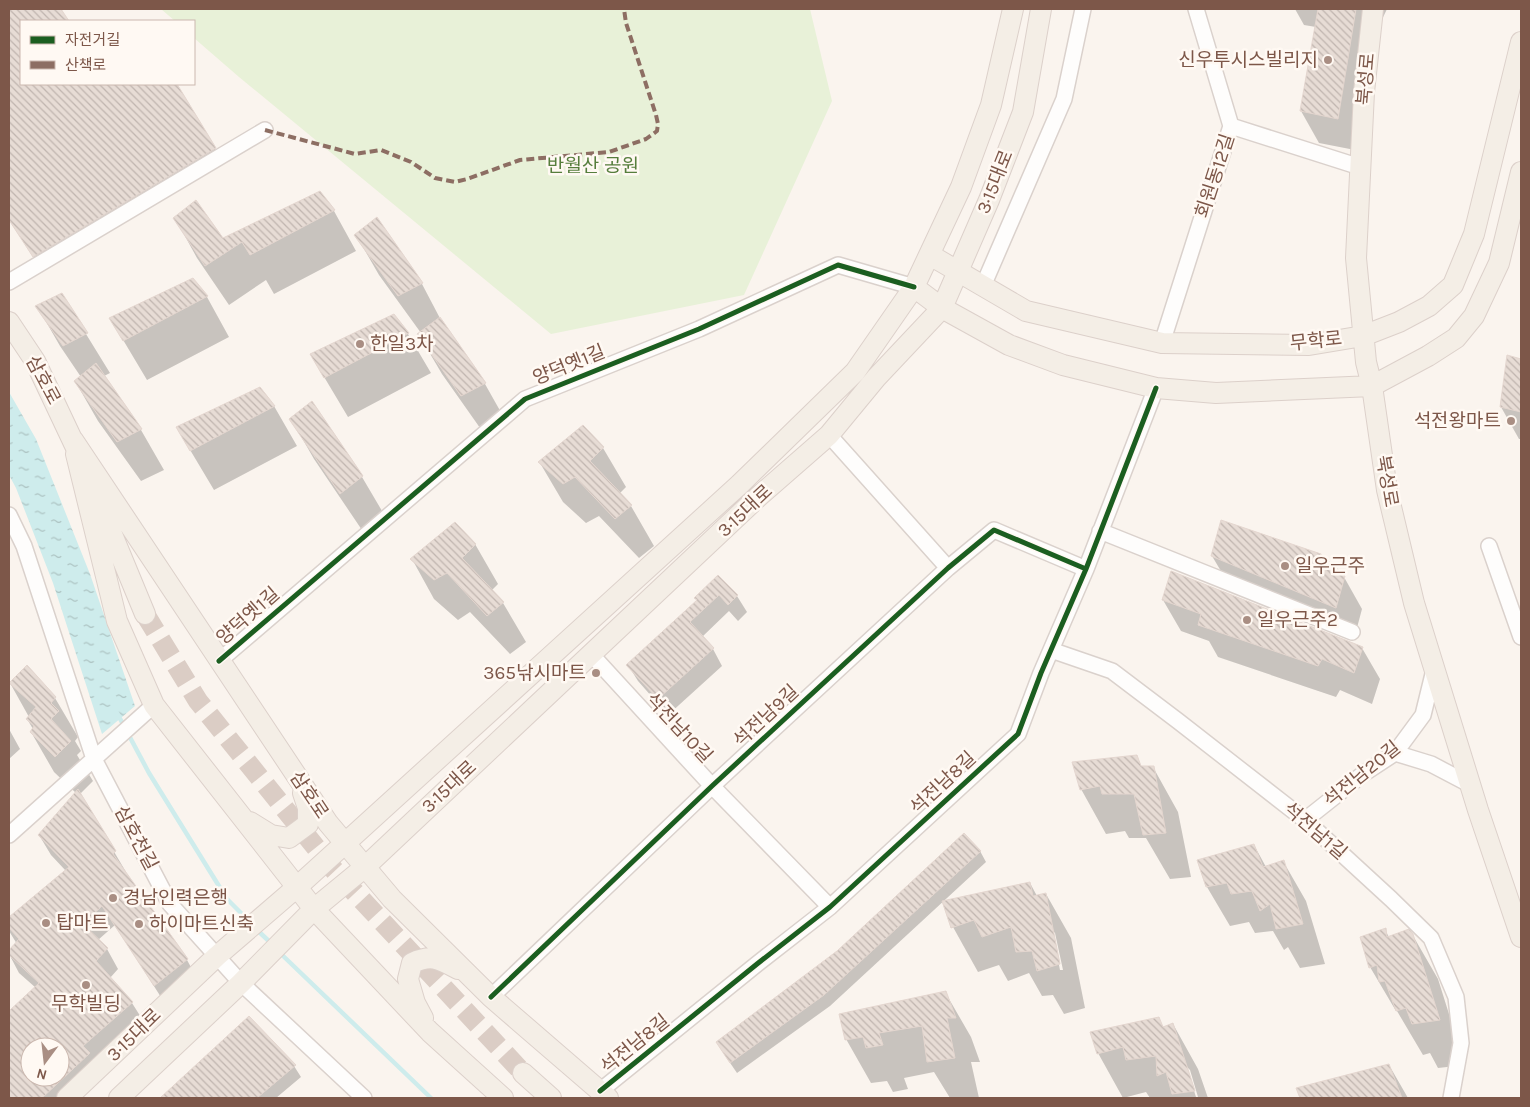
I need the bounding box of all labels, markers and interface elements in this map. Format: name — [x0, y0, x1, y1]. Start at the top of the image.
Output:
legend — [20, 20, 195, 85]
text: 자전거길 — [65, 31, 120, 49]
place label: 신우투시스빌리지 — [1178, 49, 1318, 71]
street label: 북성로 — [1353, 52, 1379, 106]
marker: 신우투시스빌리지 — [1322, 54, 1334, 66]
text: 산책로 — [65, 56, 106, 74]
street label: 회원동12길 — [1191, 131, 1239, 221]
street label: 3·15대로 — [972, 147, 1018, 217]
park label: 반월산 공원 — [547, 155, 639, 177]
street label: 무학로 — [1289, 327, 1343, 355]
place label: 한일3차 — [370, 333, 434, 355]
marker: 한일3차 — [354, 338, 366, 350]
street label: 양덕옛1길 — [530, 341, 608, 389]
street label: 삼호로 — [21, 352, 65, 408]
place label: 석전왕마트 — [1414, 410, 1501, 432]
marker: 석전왕마트 — [1505, 415, 1517, 427]
street label: 북성로 — [1372, 453, 1402, 509]
street label: 3·15대로 — [713, 480, 777, 542]
place label: 일우근주 — [1295, 555, 1365, 577]
marker: 일우근주 — [1279, 560, 1291, 572]
street label: 양덕옛1길 — [212, 583, 284, 649]
place label: 일우근주2 — [1257, 609, 1338, 631]
marker: 일우근주2 — [1241, 614, 1253, 626]
place label: 365낚시마트 — [483, 662, 586, 684]
marker: 365낚시마트 — [590, 667, 602, 679]
street label: 석전남9길 — [729, 680, 803, 752]
street label: 석전남10길 — [641, 689, 717, 767]
street label: 석전남20길 — [1319, 736, 1405, 812]
street label: 석전남8길 — [906, 747, 980, 819]
street label: 3·15대로 — [417, 756, 481, 818]
street label: 삼호로 — [285, 767, 333, 823]
street label: 석전남1길 — [1279, 798, 1351, 864]
street label: 삼호천길 — [110, 802, 162, 874]
place label: 경남인력은행 — [123, 887, 228, 909]
marker: 경남인력은행 — [107, 892, 119, 904]
place label: 탑마트 — [56, 912, 108, 934]
place label: 하이마트신축 — [149, 913, 254, 935]
marker: 탑마트 — [40, 917, 52, 929]
marker: 하이마트신축 — [133, 918, 145, 930]
marker: 무학빌딩 — [80, 979, 92, 991]
place label: 무학빌딩 — [51, 993, 121, 1015]
street label: 3·15대로 — [102, 1004, 166, 1066]
street label: 석전남8길 — [596, 1010, 674, 1078]
north arrow — [20, 1037, 70, 1087]
text: N — [35, 1065, 49, 1084]

